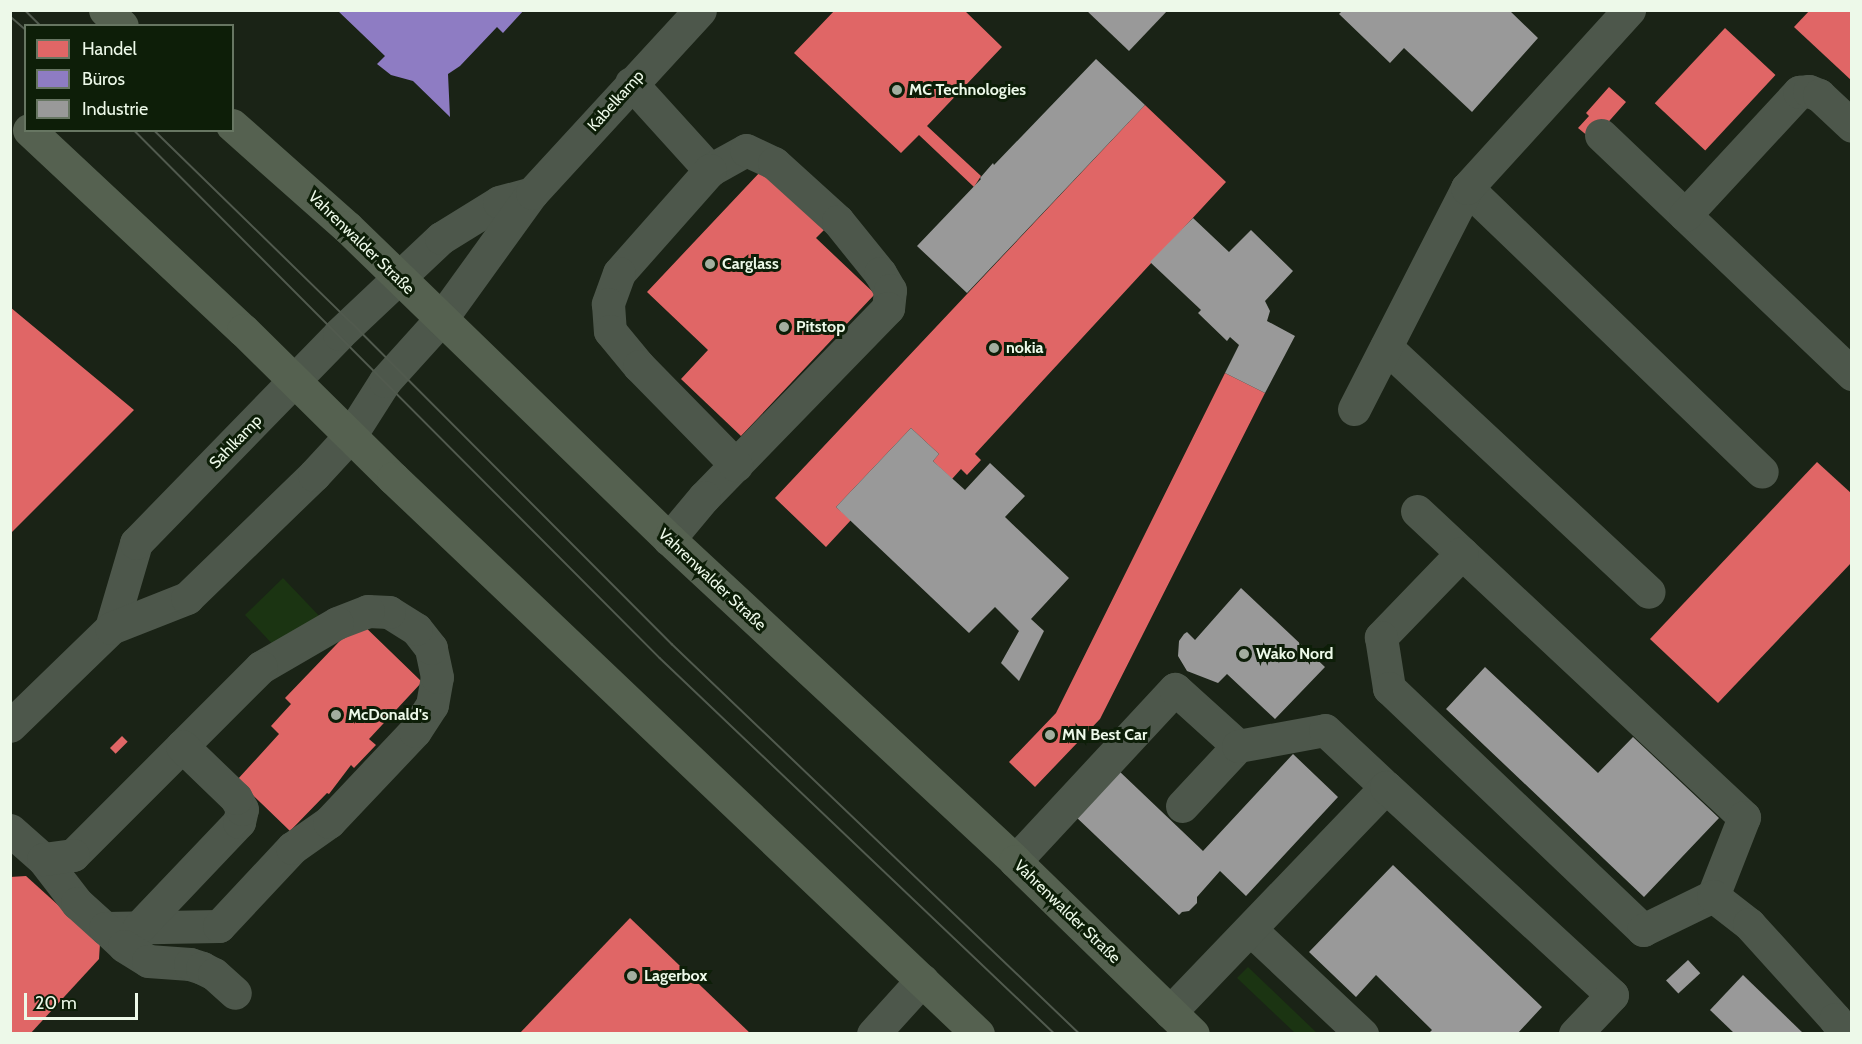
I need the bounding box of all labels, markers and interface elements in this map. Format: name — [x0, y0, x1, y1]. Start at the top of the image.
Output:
legend — [24, 24, 234, 132]
text: Handel — [82, 38, 137, 60]
street label: Kabelkamp — [584, 67, 648, 135]
text: Büros — [82, 68, 125, 90]
place label: MC Technologies — [909, 80, 1026, 100]
marker: MC Technologies — [890, 83, 904, 97]
text: Industrie — [82, 98, 148, 120]
street label: Vahrenwalder Straße — [304, 187, 418, 299]
place label: Carglass — [722, 254, 779, 274]
marker: Carglass — [703, 257, 717, 271]
place label: Pitstop — [796, 317, 845, 337]
marker: Pitstop — [777, 320, 791, 334]
place label: nokia — [1006, 338, 1044, 358]
marker: nokia — [987, 341, 1001, 355]
street label: Sahlkamp — [206, 411, 266, 473]
street label: Vahrenwalder Straße — [654, 525, 770, 635]
place label: Wako Nord — [1256, 644, 1333, 664]
marker: Wako Nord — [1237, 647, 1251, 661]
place label: McDonald's — [348, 705, 428, 725]
marker: McDonald's — [329, 708, 343, 722]
place label: MN Best Car — [1062, 725, 1147, 745]
marker: MN Best Car — [1043, 728, 1057, 742]
street label: Vahrenwalder Straße — [1010, 856, 1124, 968]
place label: Lagerbox — [644, 966, 707, 986]
marker: Lagerbox — [625, 969, 639, 983]
scale bar — [27, 981, 141, 1019]
text: 20 m — [35, 992, 77, 1014]

